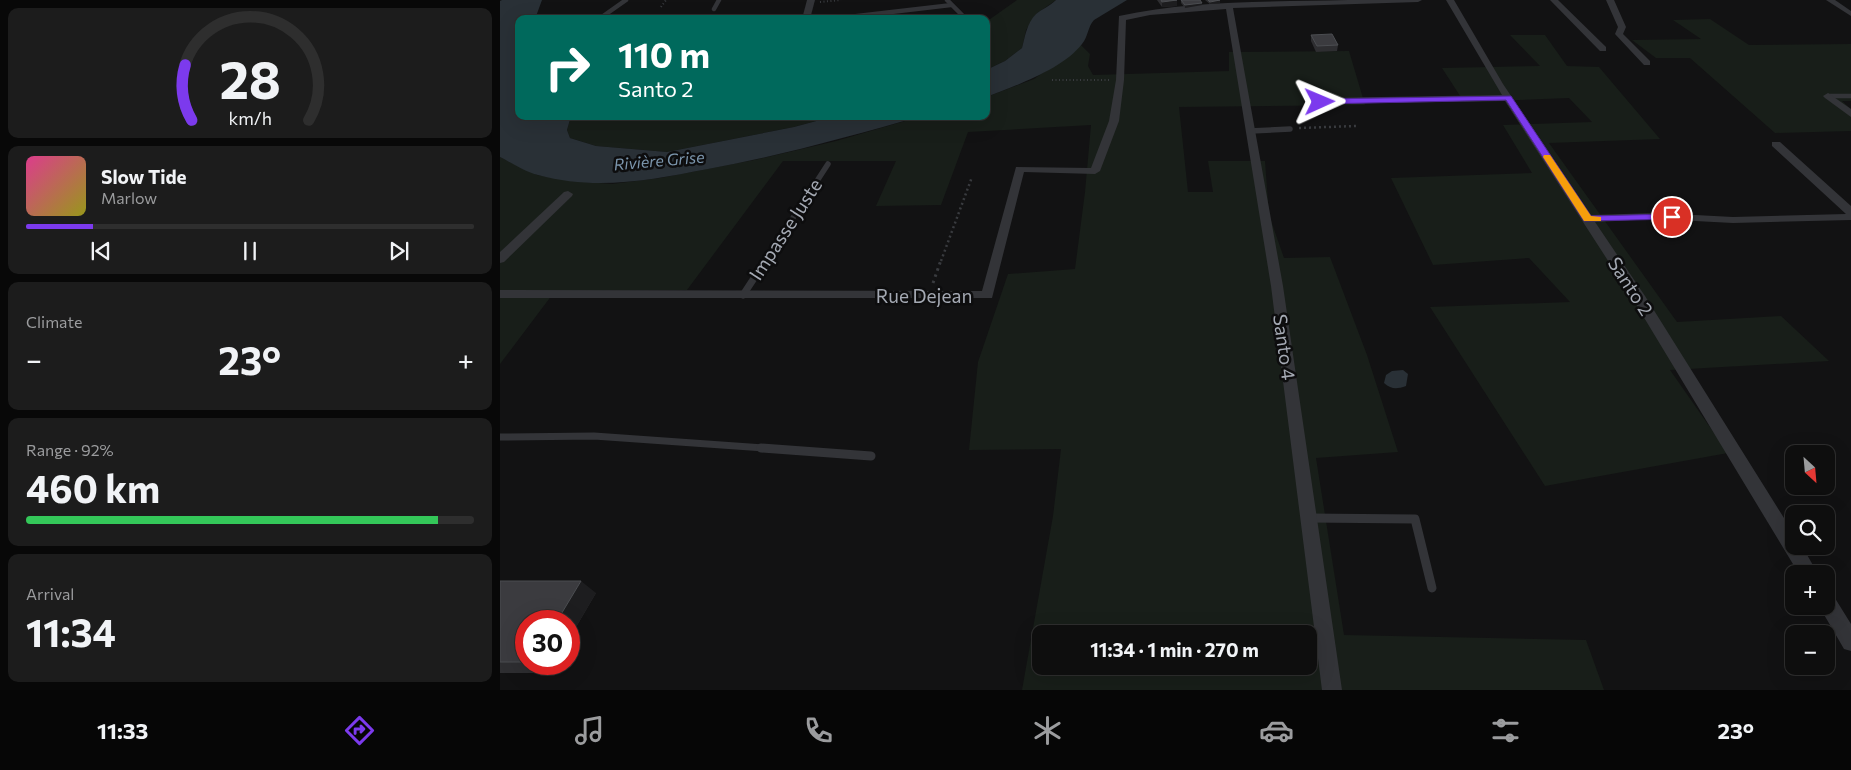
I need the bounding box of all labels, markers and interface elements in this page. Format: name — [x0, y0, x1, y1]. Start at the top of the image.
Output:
text: 110 m — [618, 32, 710, 75]
icon: right — [535, 35, 600, 100]
text: 28 — [219, 46, 281, 110]
text: Santo 2 — [618, 75, 693, 102]
position arrow — [1293, 75, 1345, 127]
text: km/h — [228, 107, 272, 129]
water label: Rivière Grise — [613, 147, 706, 173]
text: Slow Tide — [101, 165, 187, 188]
street label: Impasse Juste — [744, 174, 826, 284]
text: Marlow — [101, 188, 157, 207]
pin — [1651, 196, 1693, 238]
icon: arrive — [1658, 203, 1686, 231]
icon: previous — [87, 237, 115, 265]
icon: pause — [236, 237, 264, 265]
icon: next — [385, 237, 413, 265]
street label: Santo 2 — [1604, 252, 1658, 320]
street label: Rue Dejean — [876, 284, 972, 307]
text: Climate — [26, 312, 82, 331]
street label: Santo 4 — [1269, 313, 1301, 381]
text: 23° — [218, 336, 281, 383]
text: − — [26, 342, 42, 376]
text: + — [458, 342, 474, 376]
text: Range · 92% — [26, 440, 114, 459]
north arrow — [1785, 445, 1835, 495]
map controls — [1785, 445, 1835, 675]
text: 460 km — [26, 464, 160, 511]
button: search — [1785, 505, 1835, 555]
button: + — [1785, 565, 1835, 615]
text: Arrival — [26, 584, 74, 603]
text: 11:34 — [26, 608, 116, 655]
speed limit sign: 30 — [515, 610, 580, 675]
button: − — [1785, 625, 1835, 675]
text: 11:34 · 1 min · 270 m — [1090, 638, 1259, 661]
icon: directions — [342, 713, 377, 748]
icon: music — [572, 713, 607, 748]
icon: phone — [801, 713, 836, 748]
icon: climate — [1030, 713, 1065, 748]
icon: car — [1259, 713, 1294, 748]
icon: filters — [1488, 713, 1523, 748]
text: 11:33 — [97, 717, 148, 744]
text: 23° — [1718, 717, 1754, 744]

